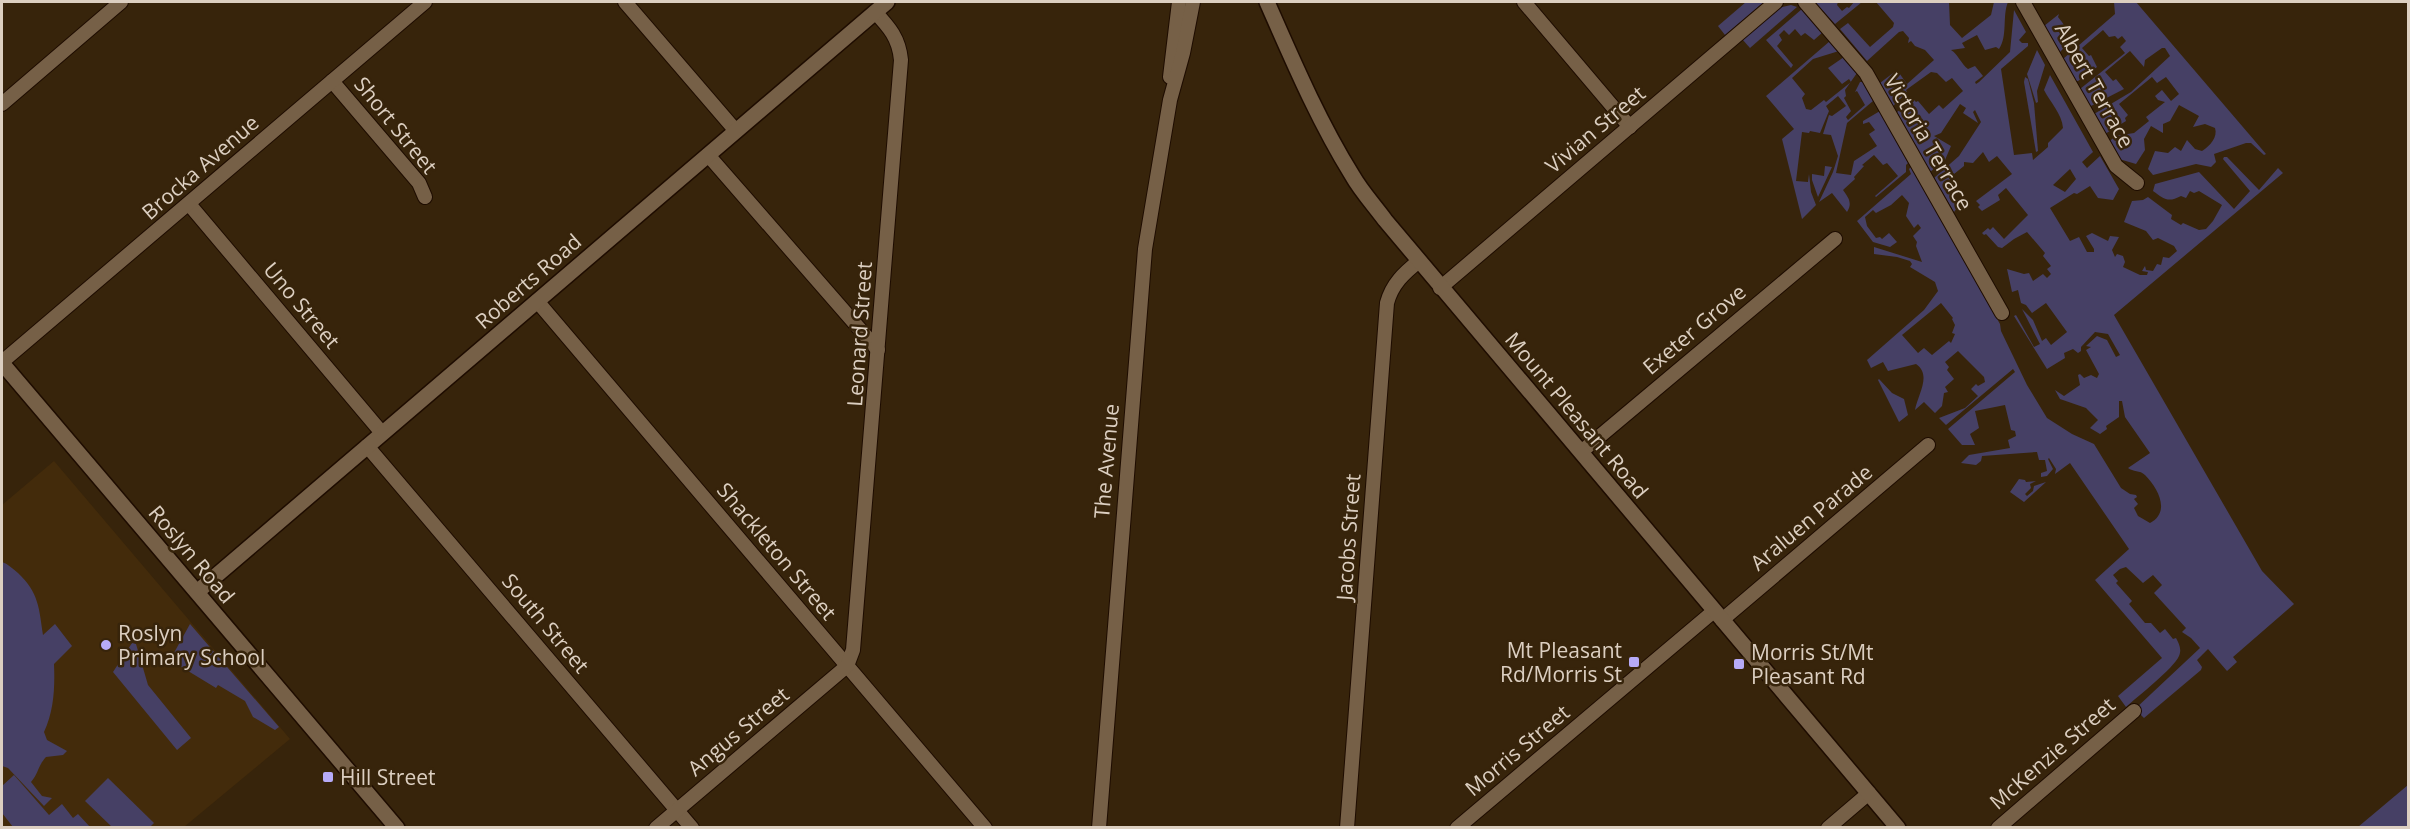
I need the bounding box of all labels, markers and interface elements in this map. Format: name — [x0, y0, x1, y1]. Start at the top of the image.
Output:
street label: Albert Terrace — [2049, 18, 2141, 152]
street label: Victoria Terrace — [1879, 69, 1979, 215]
street label: Short Street — [348, 71, 444, 179]
street label: Vivian Street — [1539, 79, 1651, 179]
street label: Brocka Avenue — [136, 109, 264, 225]
street label: Roberts Road — [469, 227, 587, 335]
street label: Uno Street — [258, 256, 346, 354]
street label: Leonard Street — [840, 260, 878, 408]
street label: Exeter Grove — [1637, 278, 1751, 380]
street label: Mount Pleasant Road — [1499, 326, 1655, 504]
street label: The Avenue — [1087, 403, 1125, 519]
street label: Araluen Parade — [1744, 458, 1878, 576]
street label: Jacobs Street — [1329, 473, 1366, 603]
street label: Shackleton Street — [711, 476, 843, 626]
street label: Roslyn Road — [143, 499, 241, 609]
street label: South Street — [496, 567, 596, 679]
place label: Roslyn Primary School — [118, 619, 265, 671]
place label: Mt Pleasant Rd/Morris St — [1500, 636, 1622, 688]
marker: Roslyn Primary School — [99, 638, 113, 652]
place label: Morris St/Mt Pleasant Rd — [1751, 638, 1874, 690]
marker: Mt Pleasant Rd/Morris St — [1627, 655, 1641, 669]
marker: Morris St/Mt Pleasant Rd — [1732, 657, 1746, 671]
street label: Angus Street — [681, 680, 795, 782]
street label: McKenzie Street — [1983, 691, 2121, 815]
street label: Morris Street — [1459, 698, 1575, 802]
place label: Hill Street — [340, 763, 436, 791]
marker: Hill Street — [321, 770, 335, 784]

